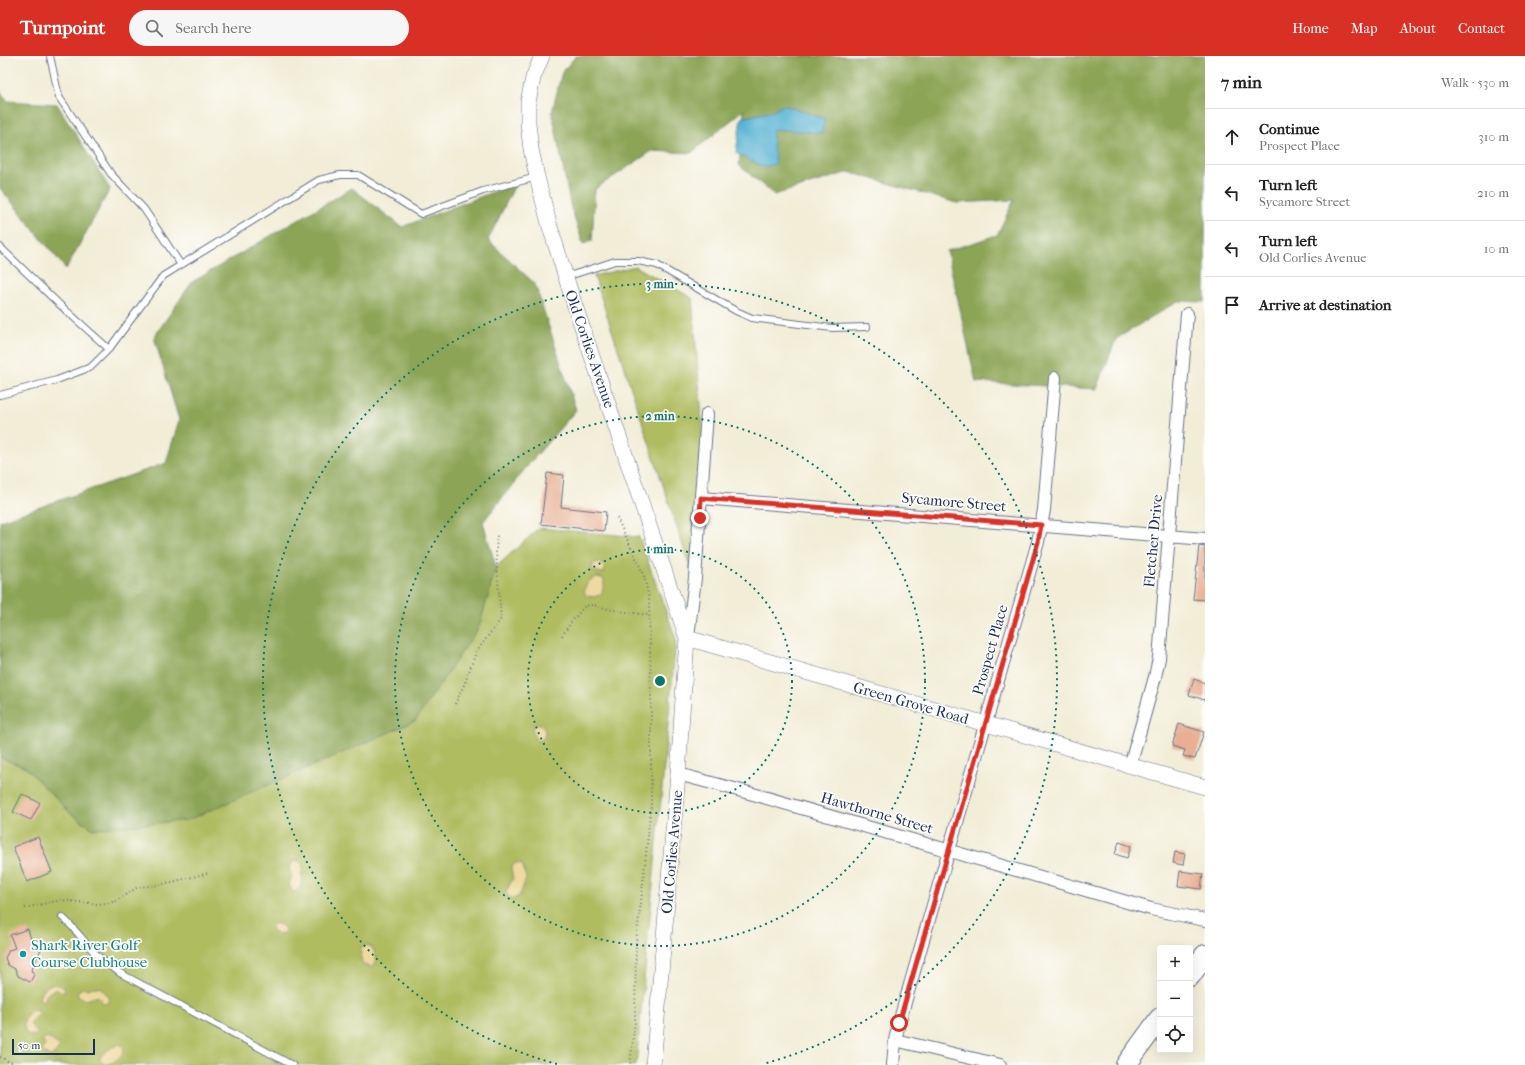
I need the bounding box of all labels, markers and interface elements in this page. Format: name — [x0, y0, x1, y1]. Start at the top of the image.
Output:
search box — [129, 10, 409, 46]
text: Turnpoint — [20, 17, 105, 39]
icon: search — [143, 17, 165, 39]
text: Search here — [175, 19, 251, 37]
text: Home — [1292, 20, 1329, 37]
text: Map — [1351, 20, 1378, 37]
text: About — [1400, 20, 1436, 37]
text: Contact — [1458, 20, 1505, 37]
text: 7 min — [1221, 72, 1262, 92]
text: Walk · 530 m — [1441, 75, 1509, 90]
text: Continue — [1259, 120, 1319, 138]
icon: ahead — [1221, 126, 1243, 148]
text: 310 m — [1478, 129, 1509, 144]
text: Prospect Place — [1259, 138, 1340, 153]
text: Turn left — [1259, 176, 1317, 194]
icon: left — [1221, 182, 1243, 204]
text: 210 m — [1477, 185, 1509, 200]
text: Sycamore Street — [1259, 194, 1350, 209]
text: Turn left — [1259, 232, 1317, 250]
icon: left — [1221, 238, 1243, 260]
text: 10 m — [1484, 241, 1509, 256]
text: Old Corlies Avenue — [1259, 250, 1367, 265]
text: 3 min — [646, 277, 675, 292]
street label: Old Corlies Avenue — [561, 287, 619, 411]
icon: arrive — [1221, 294, 1243, 316]
text: Arrive at destination — [1259, 296, 1391, 314]
text: 2 min — [645, 409, 676, 423]
street label: Sycamore Street — [901, 488, 1008, 516]
street label: Fletcher Drive — [1140, 493, 1166, 588]
route end — [691, 509, 709, 527]
text: 1 min — [646, 542, 675, 556]
street label: Prospect Place — [968, 602, 1012, 697]
centre of rings — [653, 674, 667, 688]
street label: Green Grove Road — [851, 678, 972, 728]
street label: Hawthorne Street — [819, 788, 936, 838]
street label: Old Corlies Avenue — [658, 789, 686, 915]
place label: Shark River Golf Course Clubhouse — [31, 936, 148, 971]
map controls — [1157, 945, 1193, 1053]
button: + — [1157, 945, 1193, 981]
marker: Shark River Golf Course Clubhouse — [18, 949, 28, 959]
button: − — [1157, 981, 1193, 1017]
route start — [890, 1014, 908, 1032]
button: locate — [1157, 1017, 1193, 1053]
scale bar — [12, 1037, 95, 1056]
text: 50 m — [18, 1039, 40, 1052]

